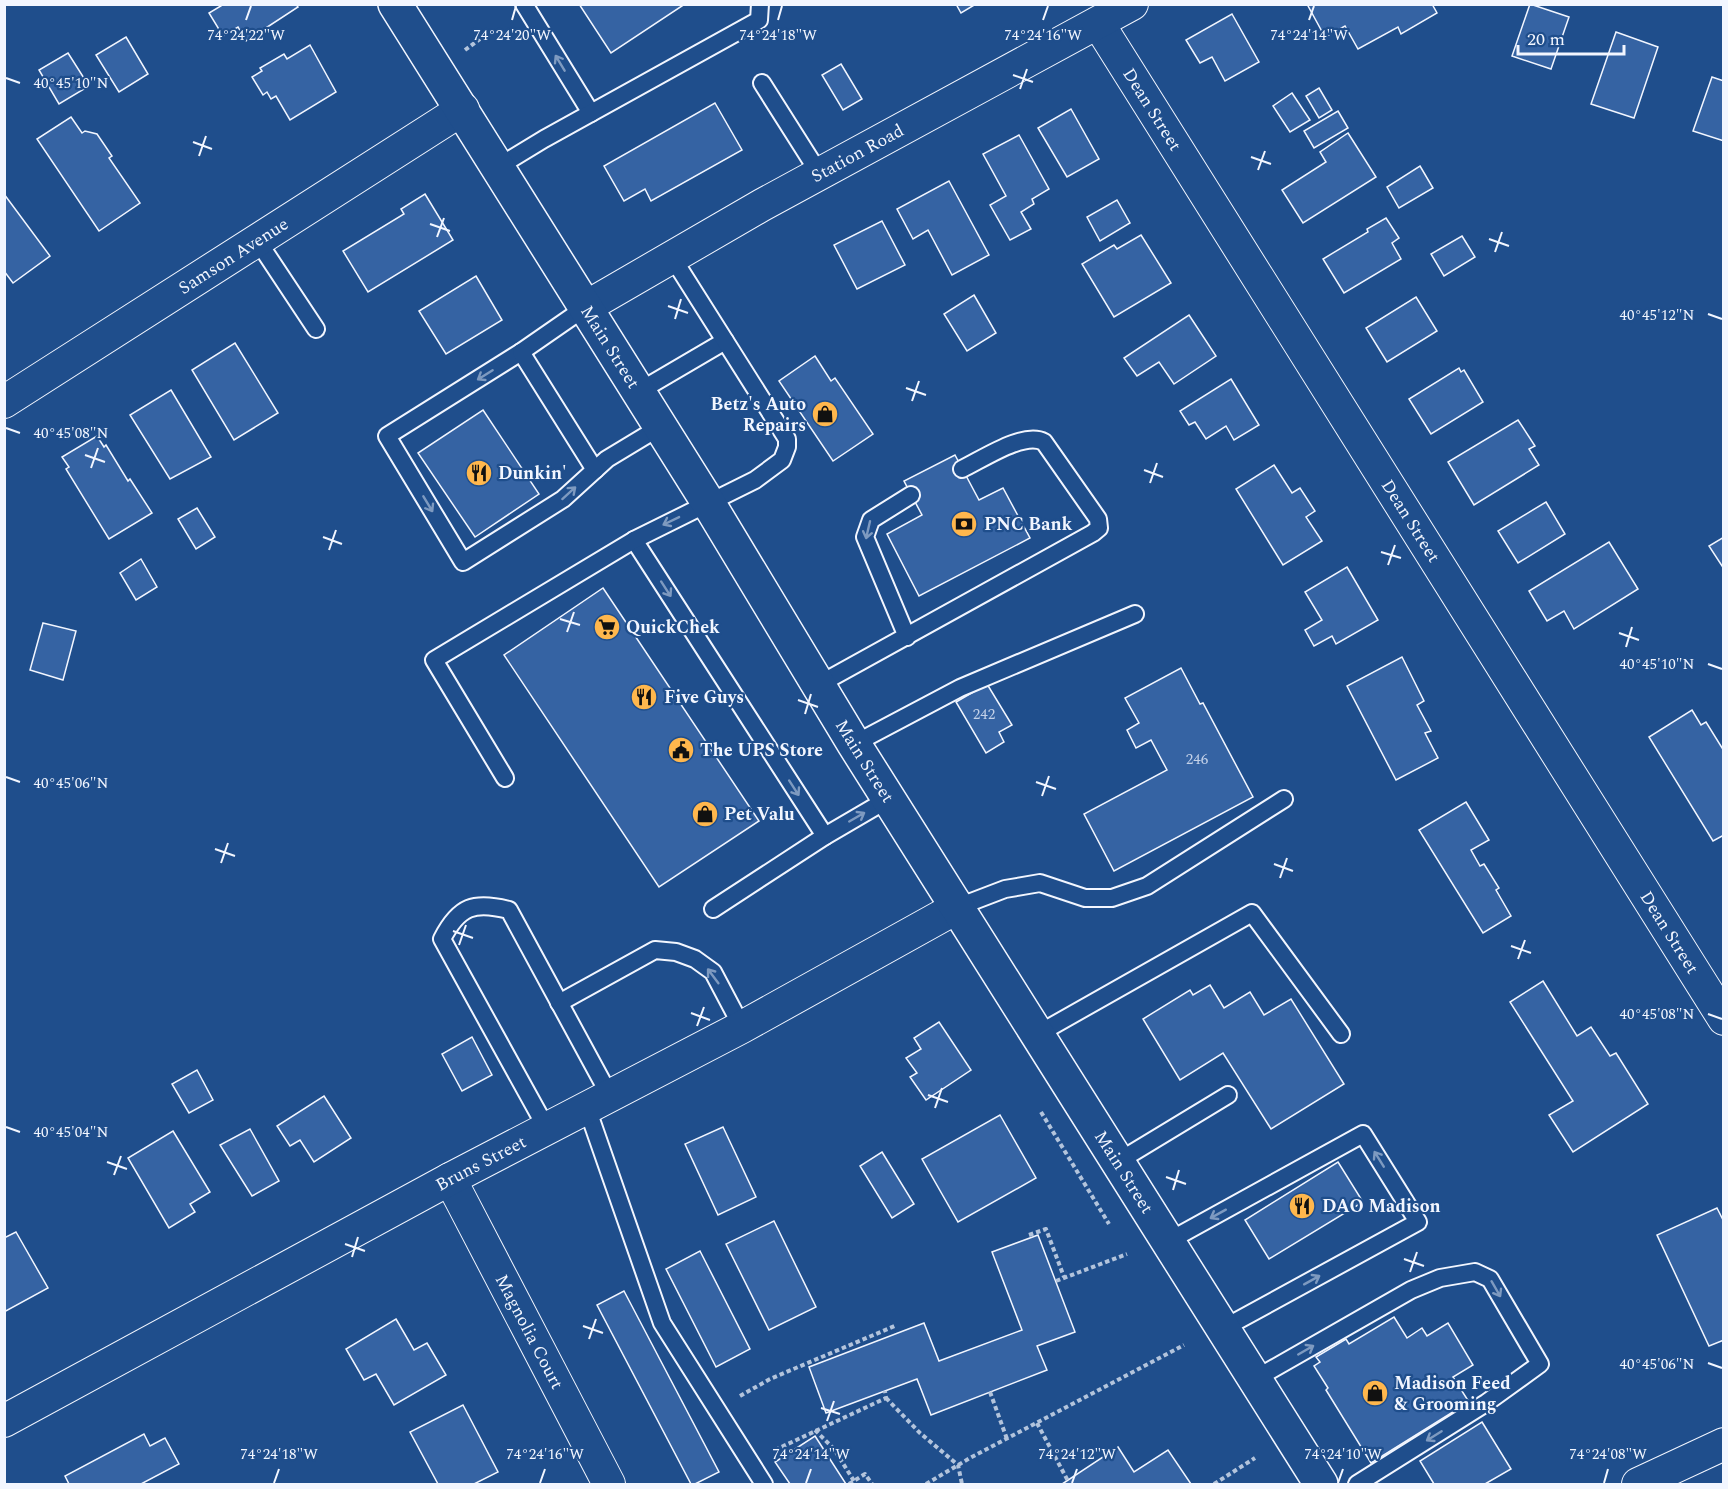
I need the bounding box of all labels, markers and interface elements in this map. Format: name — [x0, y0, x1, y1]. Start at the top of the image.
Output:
scale bar — [1518, 18, 1624, 56]
text: 74°24'22"W — [207, 24, 285, 47]
text: 74°24'20"W — [473, 24, 551, 47]
text: 74°24'18"W — [739, 24, 817, 47]
text: 74°24'16"W — [1004, 24, 1082, 47]
text: 74°24'14"W — [1270, 24, 1348, 47]
text: 20 m — [1527, 26, 1565, 53]
one-way arrow — [554, 55, 566, 72]
street label: Dean Street — [1116, 62, 1189, 156]
text: 40°45'10"N — [34, 72, 109, 95]
street label: Station Road — [806, 117, 909, 189]
street label: Samson Avenue — [173, 210, 294, 301]
street label: Main Street — [574, 300, 647, 394]
text: 40°45'12"N — [1620, 304, 1695, 327]
one-way arrow — [477, 369, 494, 381]
place label: Betz's Auto Repairs — [710, 391, 806, 439]
shop icon: Betz's Auto Repairs — [810, 399, 840, 429]
text: 40°45'08"N — [34, 422, 109, 445]
restaurant icon: Dunkin' — [464, 458, 494, 488]
place label: Dunkin' — [498, 460, 567, 487]
street label: Dean Street — [1374, 474, 1447, 568]
one-way arrow — [561, 486, 576, 500]
one-way arrow — [422, 495, 434, 512]
bank icon: PNC Bank — [949, 509, 979, 539]
place label: PNC Bank — [984, 511, 1073, 538]
one-way arrow — [662, 516, 680, 528]
one-way arrow — [862, 520, 874, 539]
one-way arrow — [659, 581, 672, 598]
supermarket icon: QuickChek — [592, 612, 622, 642]
place label: QuickChek — [626, 614, 720, 641]
text: 40°45'10"N — [1620, 653, 1695, 676]
restaurant icon: Five Guys — [629, 682, 659, 712]
place label: Five Guys — [664, 684, 744, 711]
house number: 242 — [973, 703, 995, 726]
street label: Main Street — [829, 714, 901, 808]
public building icon: The UPS Store — [666, 735, 696, 765]
place label: The UPS Store — [700, 737, 823, 764]
house number: 246 — [1186, 748, 1209, 771]
text: 40°45'06"N — [34, 772, 109, 795]
one-way arrow — [788, 780, 801, 797]
shop icon: Pet Valu — [690, 799, 720, 829]
place label: Pet Valu — [724, 801, 795, 828]
one-way arrow — [848, 811, 865, 823]
street label: Dean Street — [1633, 885, 1706, 979]
one-way arrow — [707, 968, 720, 984]
text: 40°45'08"N — [1620, 1003, 1695, 1026]
text: 40°45'04"N — [34, 1121, 109, 1144]
street label: Main Street — [1088, 1125, 1161, 1219]
street label: Bruns Street — [430, 1128, 531, 1198]
one-way arrow — [1373, 1152, 1385, 1168]
restaurant icon: DAO Madison — [1287, 1191, 1317, 1221]
place label: DAO Madison — [1322, 1193, 1441, 1220]
one-way arrow — [1210, 1208, 1227, 1220]
street label: Magnolia Court — [488, 1269, 571, 1394]
one-way arrow — [1303, 1274, 1320, 1286]
one-way arrow — [1490, 1280, 1502, 1297]
one-way arrow — [1297, 1344, 1314, 1356]
text: 40°45'06"N — [1620, 1353, 1695, 1376]
place label: Madison Feed & Grooming — [1394, 1370, 1511, 1418]
shop icon: Madison Feed & Grooming — [1360, 1378, 1390, 1408]
one-way arrow — [1426, 1430, 1443, 1442]
text: 74°24'18"W — [240, 1443, 318, 1466]
text: 74°24'16"W — [506, 1443, 584, 1466]
text: 74°24'14"W — [772, 1443, 850, 1466]
text: 74°24'12"W — [1038, 1443, 1116, 1466]
text: 74°24'10"W — [1304, 1443, 1382, 1466]
text: 74°24'08"W — [1569, 1443, 1647, 1466]

